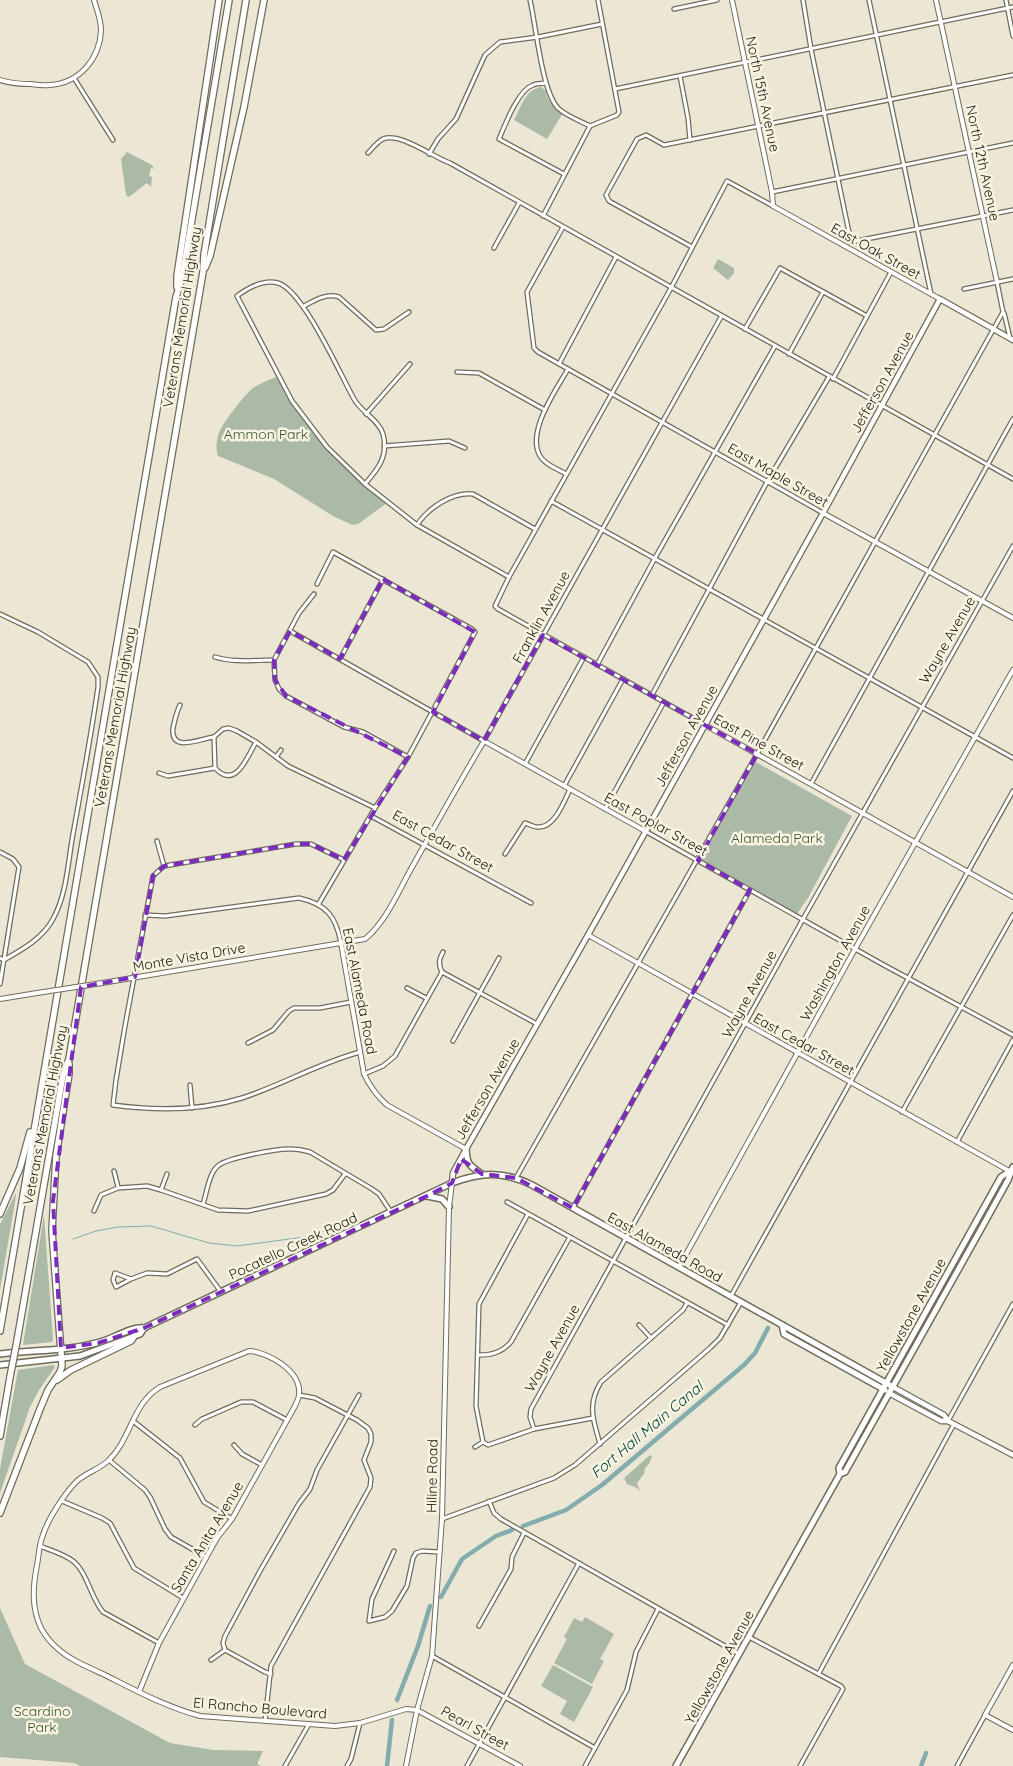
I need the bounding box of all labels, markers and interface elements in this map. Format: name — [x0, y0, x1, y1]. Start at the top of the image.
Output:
street label: North 15th Avenue — [742, 35, 784, 154]
street label: North 12th Avenue — [962, 103, 1004, 223]
street label: East Oak Street — [828, 219, 924, 283]
street label: Veterans Memorial Highway — [159, 225, 205, 409]
street label: Jefferson Avenue — [846, 328, 918, 436]
park label: Ammon Park — [224, 425, 308, 443]
street label: East Maple Street — [724, 439, 832, 511]
street label: Franklin Avenue — [508, 568, 574, 666]
street label: Wayne Avenue — [915, 593, 979, 687]
street label: Veterans Memorial Highway — [90, 625, 140, 809]
street label: Jefferson Avenue — [650, 682, 722, 790]
street label: East Pine Street — [710, 710, 808, 774]
street label: East Poplar Street — [601, 788, 711, 860]
street label: East Cedar Street — [389, 806, 497, 876]
park label: Alameda Park — [731, 829, 823, 847]
street label: Washington Avenue — [796, 902, 874, 1024]
street label: East Alameda Road — [339, 926, 381, 1056]
street label: Monte Vista Drive — [131, 938, 247, 976]
street label: Wayne Avenue — [717, 947, 781, 1041]
street label: East Cedar Street — [750, 1009, 858, 1079]
street label: Veterans Memorial Highway — [19, 1023, 71, 1207]
street label: Jefferson Avenue — [451, 1035, 523, 1143]
street label: Pocatello Creek Road — [226, 1208, 360, 1284]
street label: East Alameda Road — [604, 1208, 726, 1286]
street label: Yellowstone Avenue — [872, 1255, 950, 1375]
street label: Wayne Avenue — [520, 1301, 584, 1395]
water label: Fort Hall Main Canal — [587, 1376, 708, 1482]
street label: Hiline Road — [422, 1439, 442, 1513]
street label: Santa Anita Avenue — [167, 1478, 247, 1596]
street label: Yellowstone Avenue — [680, 1607, 758, 1727]
street label: El Rancho Boulevard — [192, 1693, 328, 1723]
park label: Scardino Park — [14, 1702, 70, 1736]
street label: Pearl Street — [438, 1702, 513, 1754]

